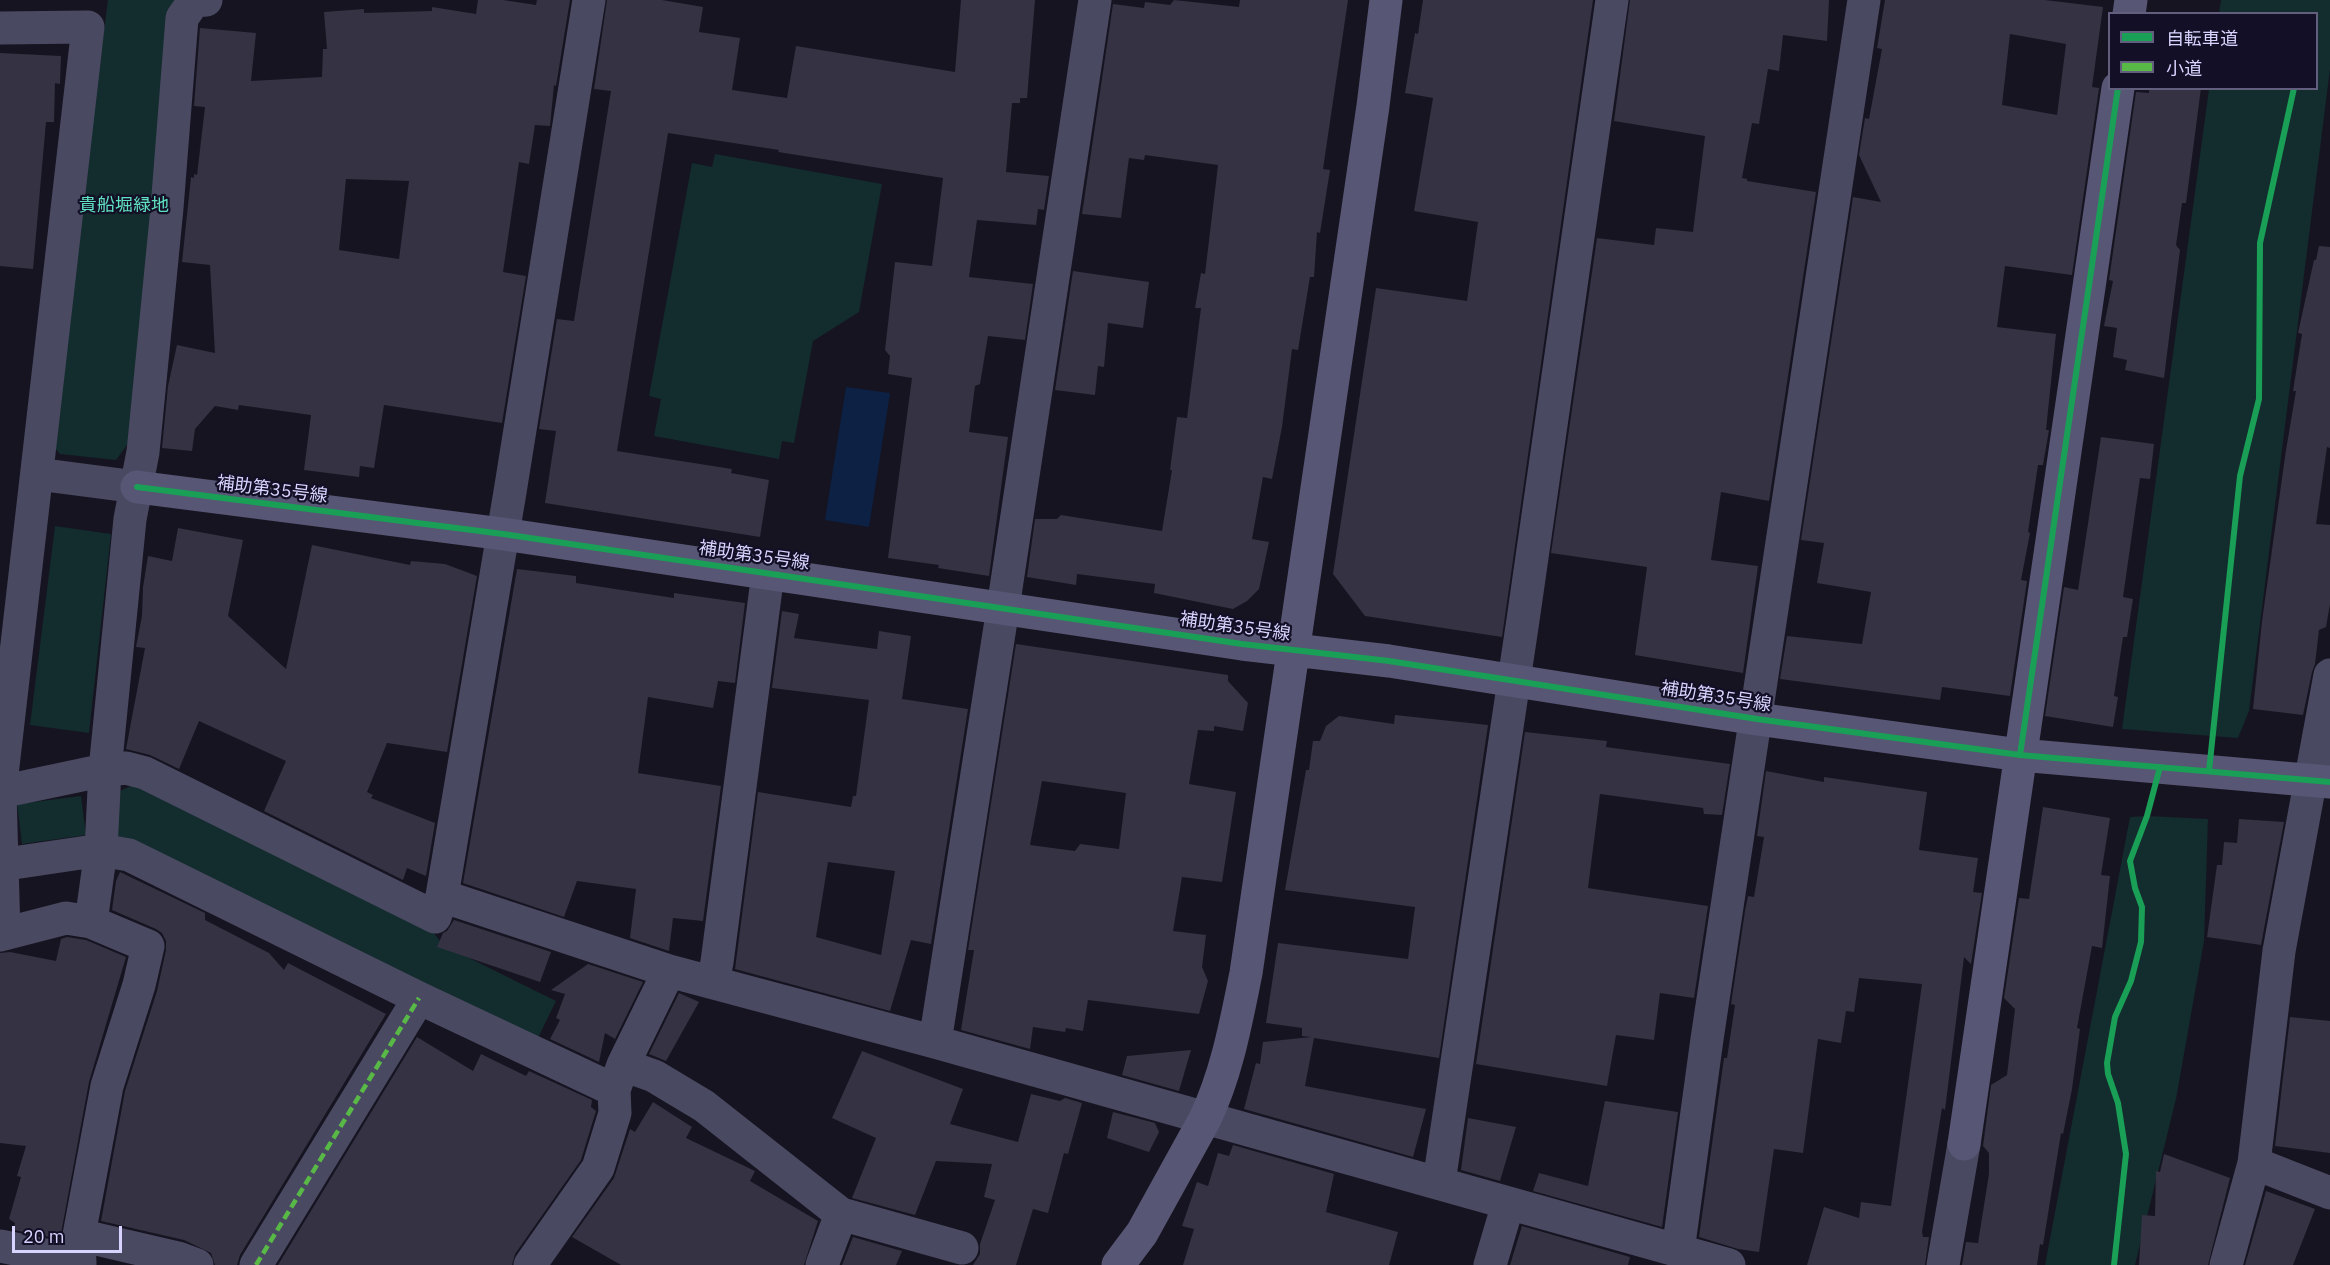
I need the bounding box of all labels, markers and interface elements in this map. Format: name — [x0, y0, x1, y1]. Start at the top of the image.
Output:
legend — [2108, 12, 2318, 90]
text: 自転車道 — [2166, 27, 2238, 50]
text: 小道 — [2166, 57, 2202, 80]
park label: 貴船堀緑地 — [79, 195, 169, 217]
street label: 補助第35号線 — [215, 472, 329, 508]
street label: 補助第35号線 — [697, 538, 811, 574]
street label: 補助第35号線 — [1178, 609, 1292, 645]
street label: 補助第35号線 — [1659, 678, 1773, 716]
scale bar — [15, 1214, 124, 1252]
text: 20 m — [23, 1225, 65, 1248]

